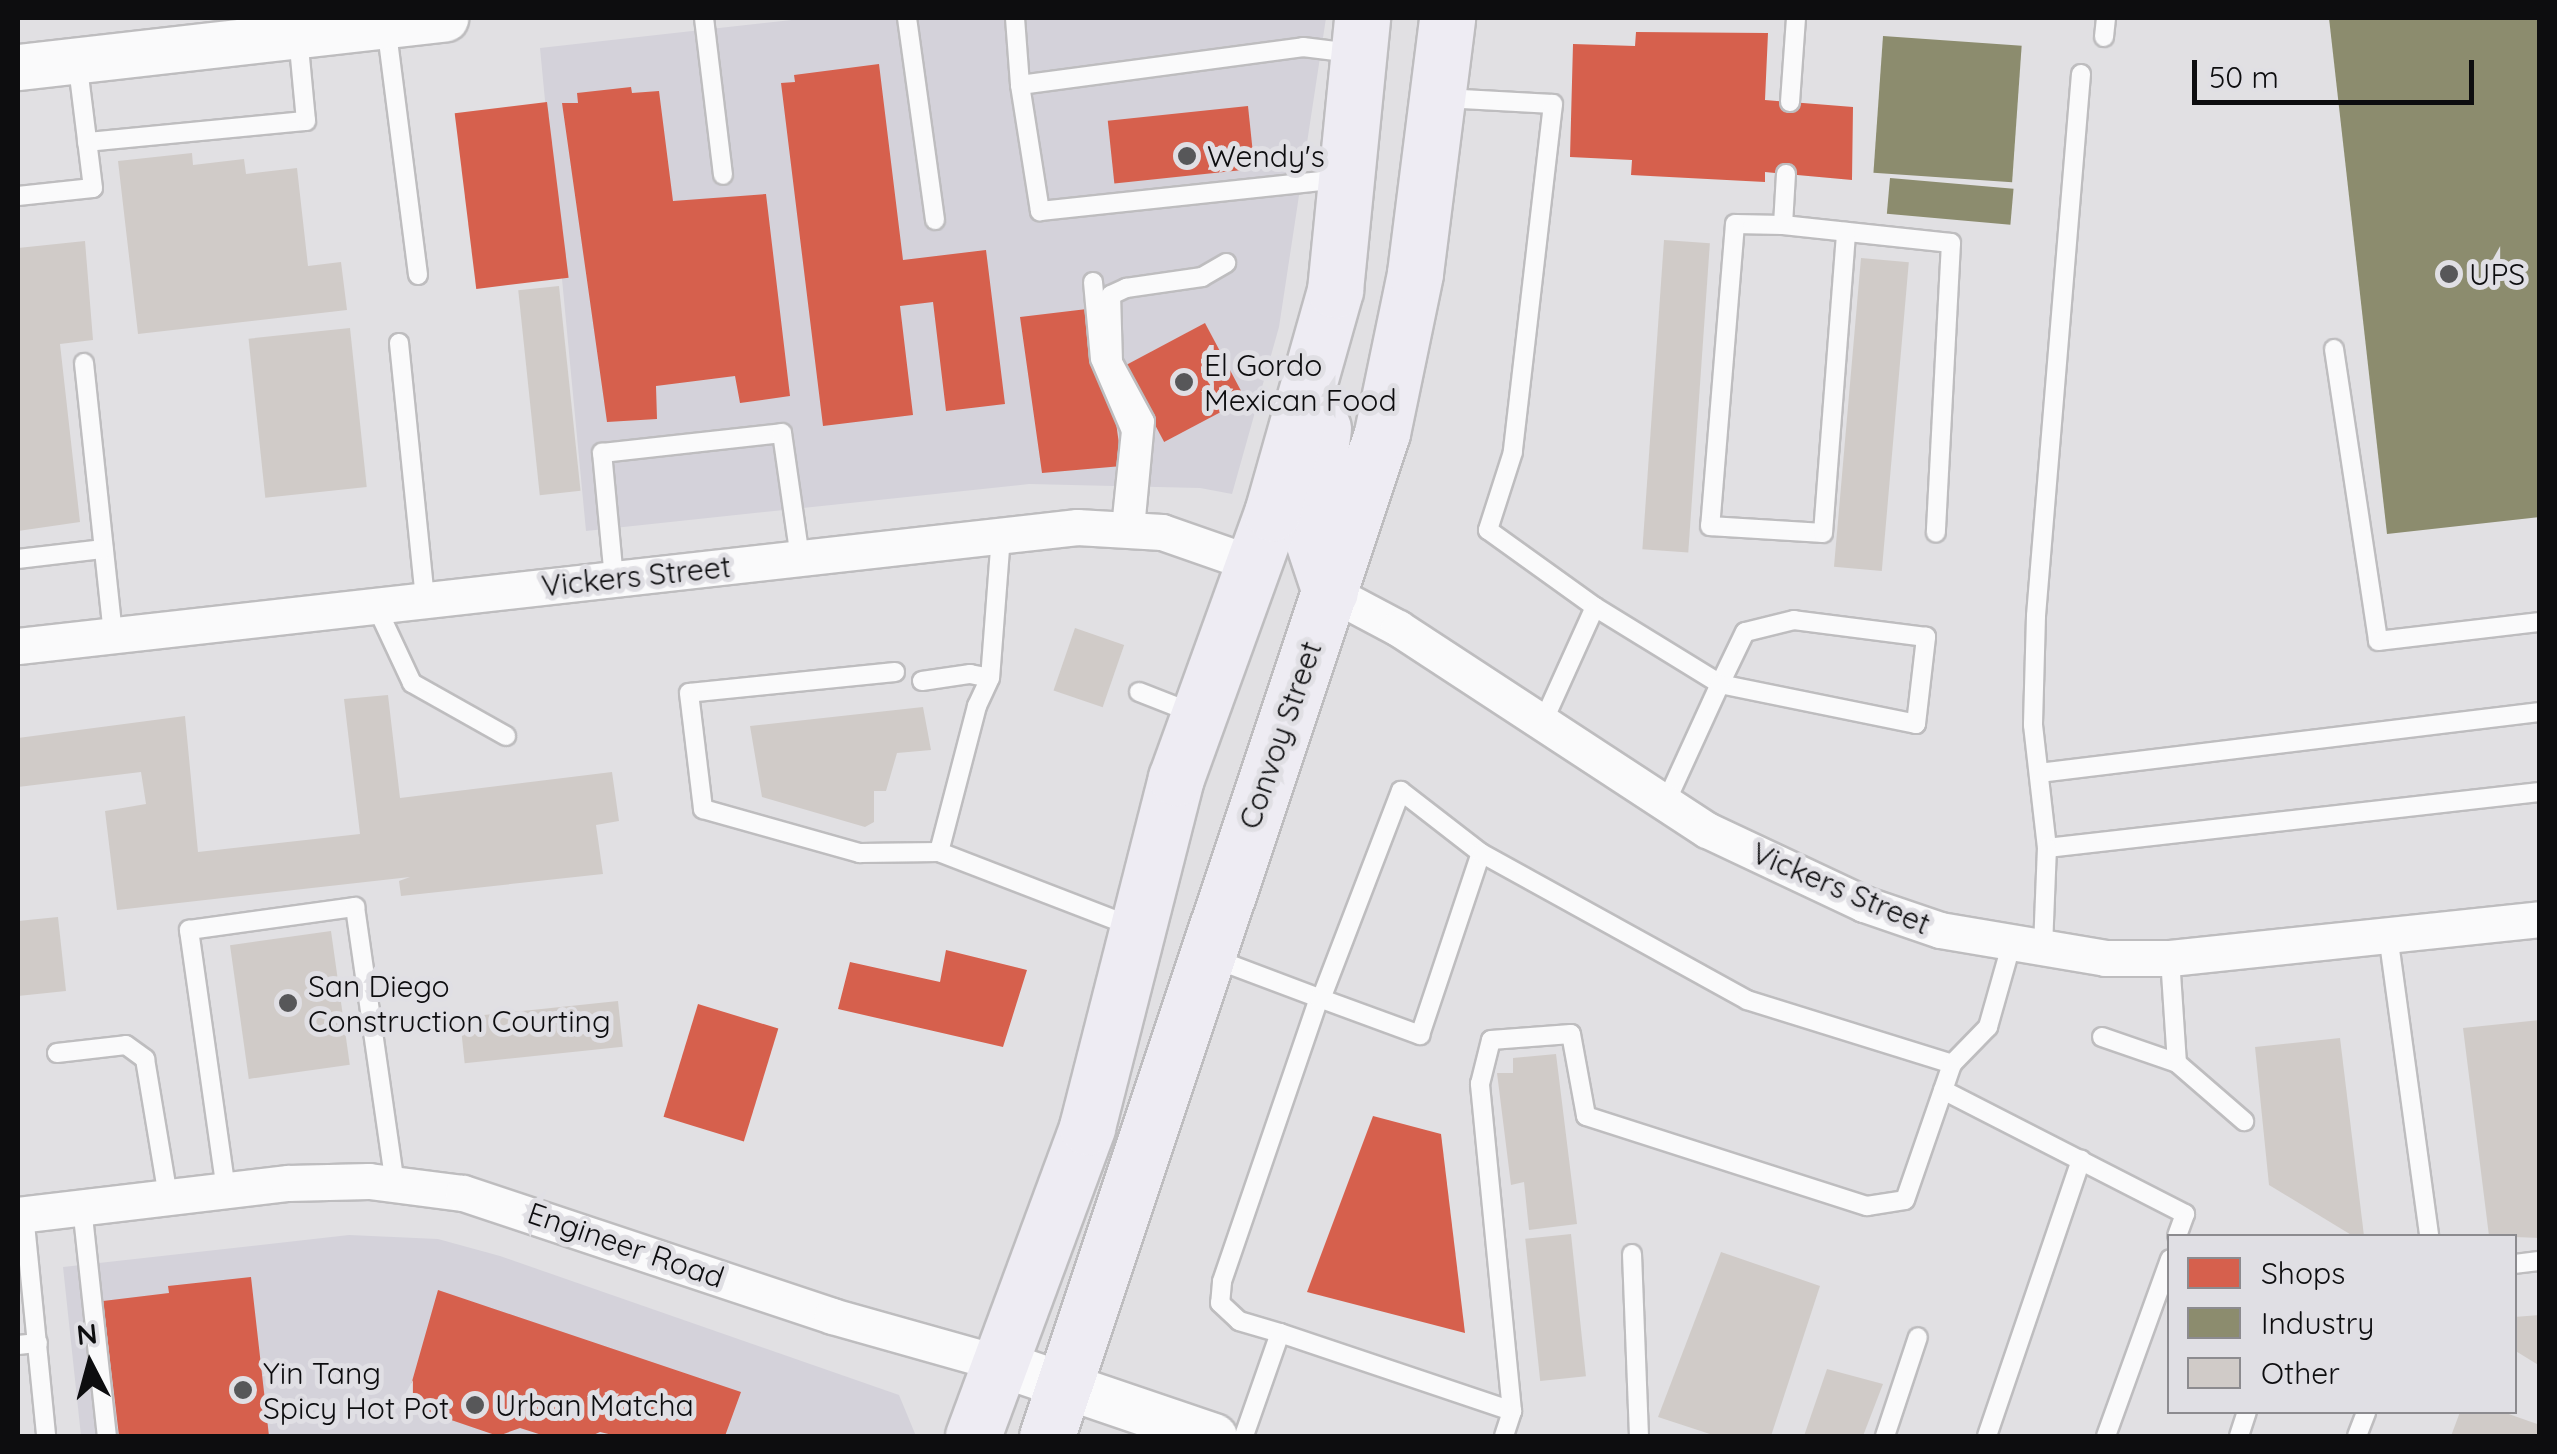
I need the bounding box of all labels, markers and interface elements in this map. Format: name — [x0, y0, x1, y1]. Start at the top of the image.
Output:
scale bar — [2197, 40, 2480, 102]
text: 50 m — [2209, 58, 2279, 96]
place label: Wendy's — [1207, 138, 1325, 174]
marker: Wendy's — [1176, 145, 1198, 167]
place label: UPS — [2469, 256, 2525, 292]
marker: UPS — [2438, 263, 2460, 285]
place label: El Gordo Mexican Food — [1204, 347, 1397, 418]
marker: El Gordo Mexican Food — [1173, 371, 1195, 393]
street label: Vickers Street — [540, 548, 732, 604]
street label: Convoy Street — [1231, 636, 1329, 834]
street label: Vickers Street — [1746, 834, 1936, 942]
place label: San Diego Construction Courting — [308, 968, 611, 1038]
marker: San Diego Construction Courting — [277, 992, 299, 1014]
street label: Engineer Road — [523, 1195, 729, 1295]
legend — [2167, 1234, 2517, 1414]
text: Shops — [2261, 1254, 2345, 1292]
text: Industry — [2261, 1304, 2374, 1342]
north arrow — [40, 1314, 140, 1414]
text: N — [75, 1315, 99, 1352]
text: Other — [2261, 1354, 2340, 1392]
place label: Yin Tang Spicy Hot Pot — [263, 1355, 449, 1426]
marker: Yin Tang Spicy Hot Pot — [232, 1379, 254, 1401]
place label: Urban Matcha — [495, 1387, 694, 1423]
marker: Urban Matcha — [464, 1394, 486, 1416]

